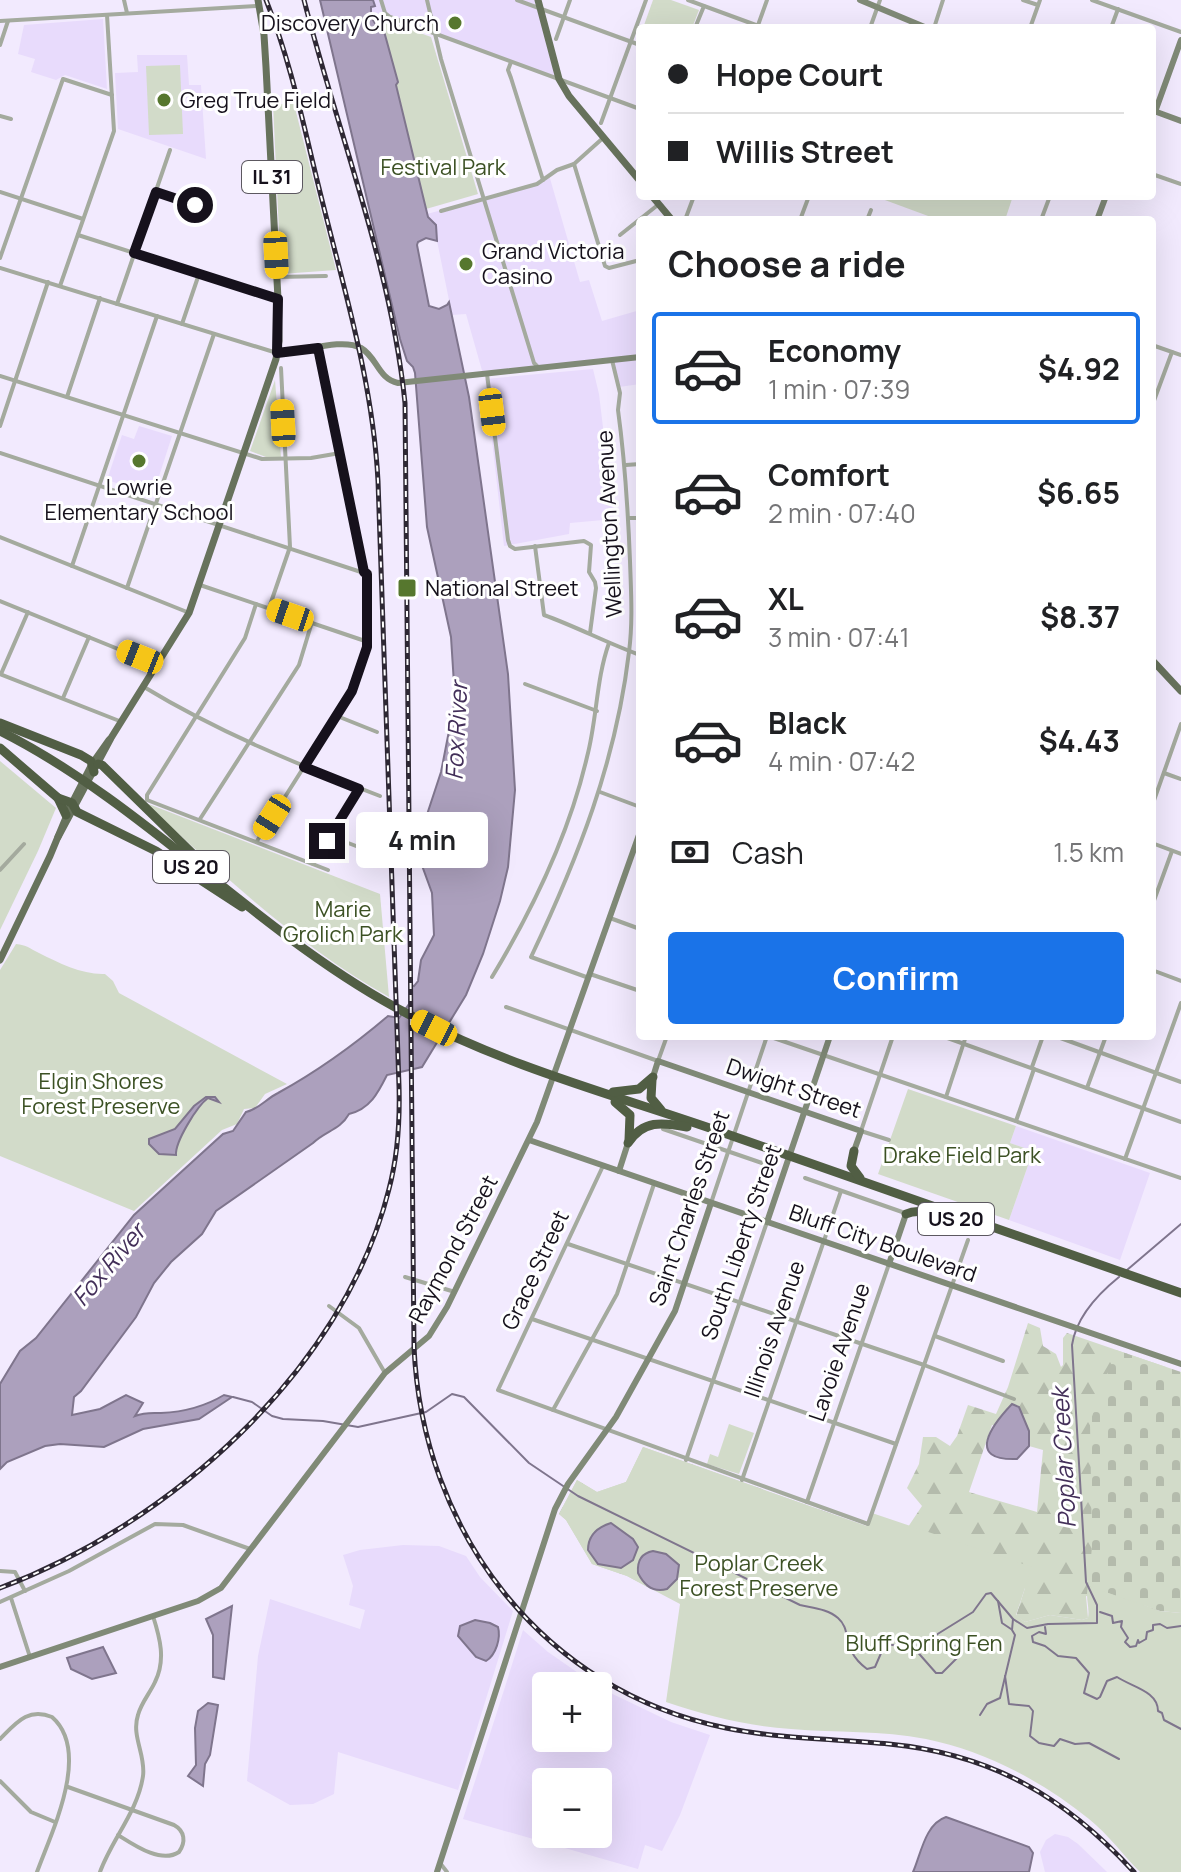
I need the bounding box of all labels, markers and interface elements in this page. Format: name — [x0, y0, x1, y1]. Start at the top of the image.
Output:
place label: Discovery Church — [261, 8, 439, 38]
marker: Discovery Church — [446, 14, 464, 32]
text: Hope Court — [716, 54, 883, 95]
place label: Greg True Field — [180, 85, 331, 115]
marker: Greg True Field — [155, 91, 173, 109]
text: Willis Street — [716, 131, 894, 172]
park label: Festival Park — [380, 152, 507, 182]
road number: IL 31 — [242, 161, 302, 193]
route start — [177, 187, 213, 223]
car — [263, 230, 289, 280]
place label: Grand Victoria Casino — [482, 236, 624, 291]
text: Choose a ride — [668, 239, 906, 288]
marker: Grand Victoria Casino — [457, 255, 475, 273]
text: Economy — [768, 330, 901, 371]
icon: car — [672, 332, 744, 404]
text: $4.92 — [1038, 348, 1120, 389]
text: 1 min · 07:39 — [768, 371, 910, 407]
car — [477, 387, 507, 437]
car — [270, 398, 296, 448]
street label: Wellington Avenue — [589, 429, 629, 619]
marker: Lowrie Elementary School — [130, 452, 148, 470]
text: Comfort — [768, 454, 890, 495]
icon: car — [672, 456, 744, 528]
place label: Lowrie Elementary School — [44, 472, 234, 527]
text: $6.65 — [1037, 472, 1120, 513]
text: 2 min · 07:40 — [768, 495, 916, 531]
place label: National Street — [425, 573, 579, 603]
marker: National Street — [396, 577, 418, 599]
text: XL — [768, 578, 804, 619]
icon: car — [672, 580, 744, 652]
car — [263, 596, 317, 634]
text: $8.37 — [1040, 596, 1120, 637]
text: 3 min · 07:41 — [768, 619, 910, 655]
car — [113, 637, 167, 677]
water label: Fox River — [436, 678, 475, 781]
text: Black — [768, 702, 846, 743]
icon: car — [672, 704, 744, 776]
text: $4.43 — [1039, 720, 1120, 761]
text: 4 min · 07:42 — [768, 743, 915, 779]
car — [249, 790, 295, 844]
callout: 4 min — [355, 813, 487, 869]
text: 4 min — [388, 822, 456, 858]
route end — [309, 823, 345, 859]
icon: cash — [668, 830, 712, 874]
text: Cash — [732, 832, 804, 873]
text: 1.5 km — [1053, 834, 1124, 870]
road number: US 20 — [153, 851, 229, 883]
park label: Marie Grolich Park — [283, 894, 404, 949]
button: Confirm — [668, 932, 1124, 1024]
car — [407, 1006, 461, 1050]
street label: Dwight Street — [723, 1051, 866, 1125]
park label: Elgin Shores Forest Preserve — [22, 1066, 181, 1121]
street label: Saint Charles Street — [641, 1106, 737, 1310]
street label: South Liberty Street — [693, 1140, 789, 1344]
park label: Drake Field Park — [883, 1140, 1042, 1170]
street label: Raymond Street — [401, 1170, 505, 1328]
street label: Bluff City Boulevard — [785, 1197, 981, 1289]
road number: US 20 — [918, 1203, 994, 1235]
street label: Grace Street — [494, 1205, 576, 1335]
water label: Fox River — [64, 1213, 154, 1312]
street label: Illinois Avenue — [737, 1256, 811, 1401]
street label: Lavoie Avenue — [801, 1279, 877, 1425]
water label: Poplar Creek — [1042, 1384, 1083, 1529]
park label: Poplar Creek Forest Preserve — [680, 1548, 839, 1603]
park label: Bluff Spring Fen — [845, 1628, 1003, 1658]
map controls — [532, 1672, 612, 1848]
button: + — [532, 1672, 612, 1752]
button: − — [532, 1768, 612, 1848]

